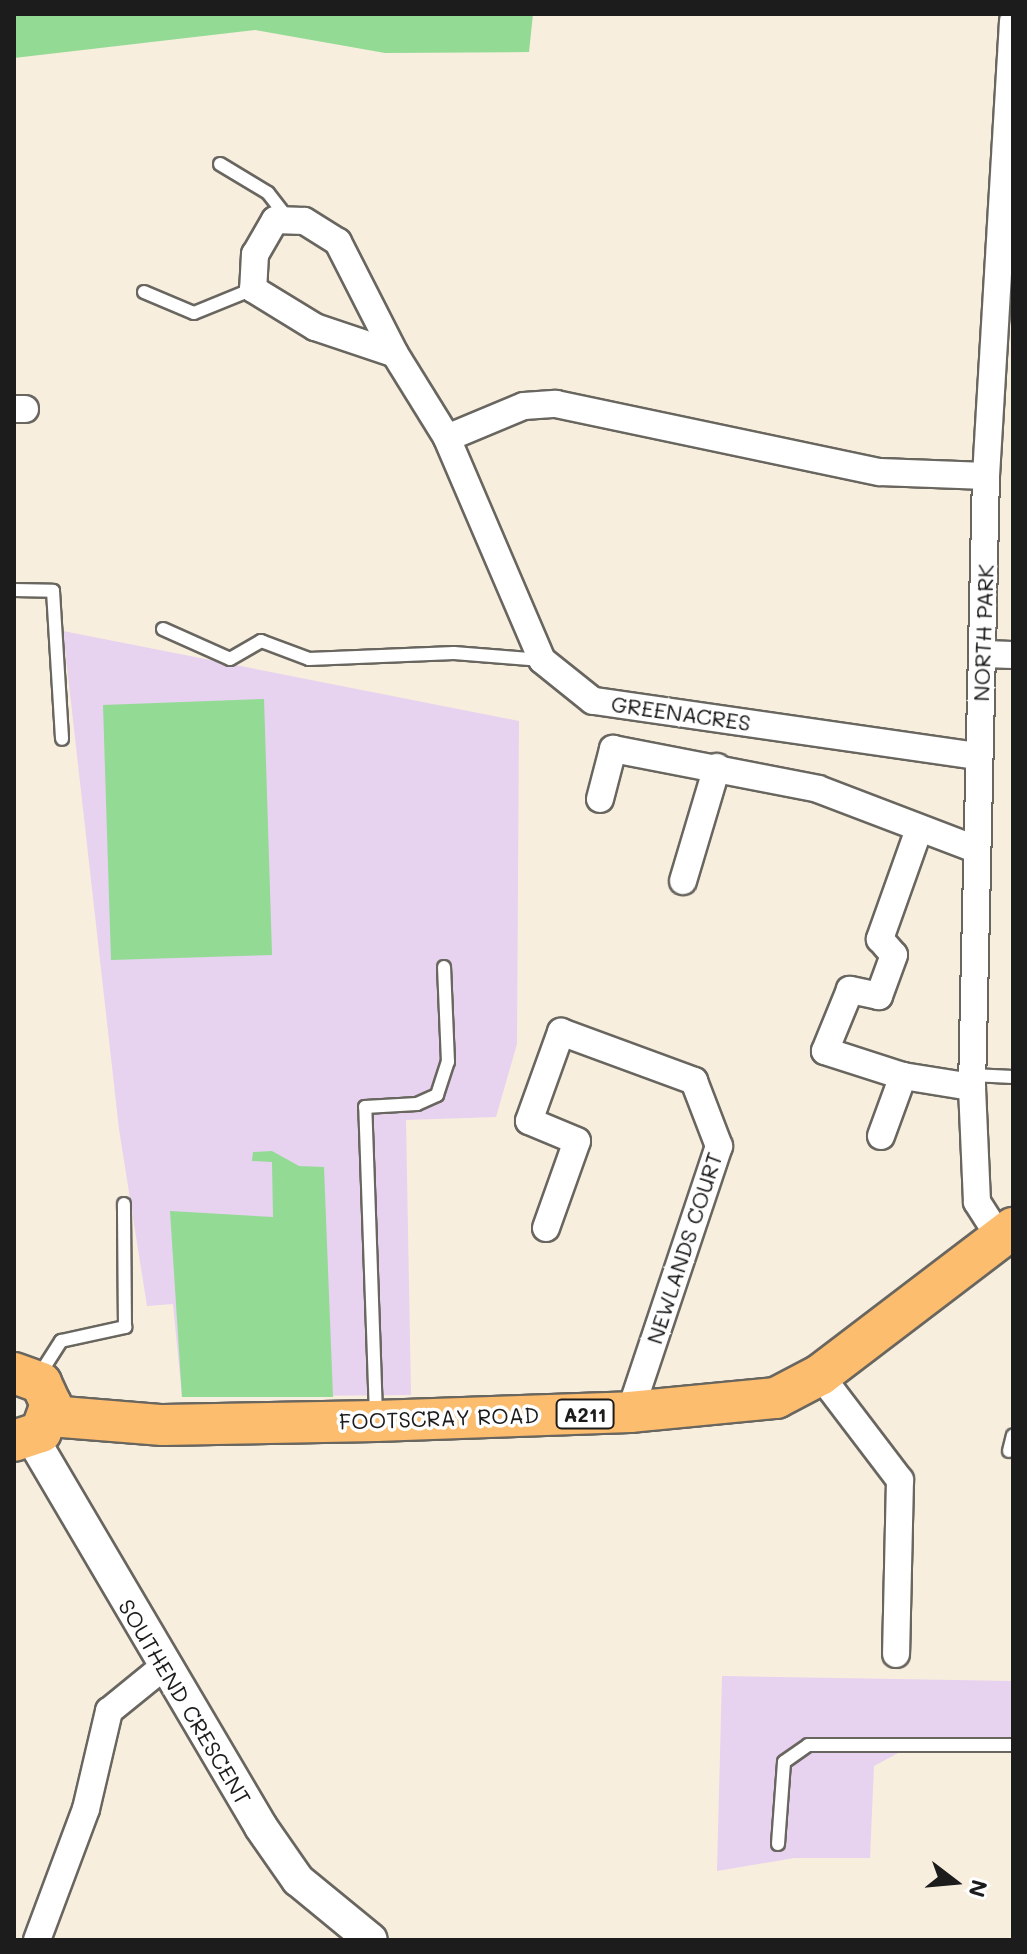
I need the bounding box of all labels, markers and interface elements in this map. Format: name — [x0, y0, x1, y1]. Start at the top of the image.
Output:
street label: NORTH PARK — [967, 564, 999, 702]
street label: GREENACRES — [610, 690, 752, 736]
street label: NEWLANDS COURT — [641, 1149, 727, 1347]
road number: A211 — [555, 1398, 615, 1430]
street label: FOOTSCRAY ROAD — [339, 1401, 539, 1435]
street label: SOUTHEND CRESCENT — [113, 1594, 257, 1810]
north arrow — [915, 1842, 995, 1922]
text: N — [962, 1877, 995, 1901]

